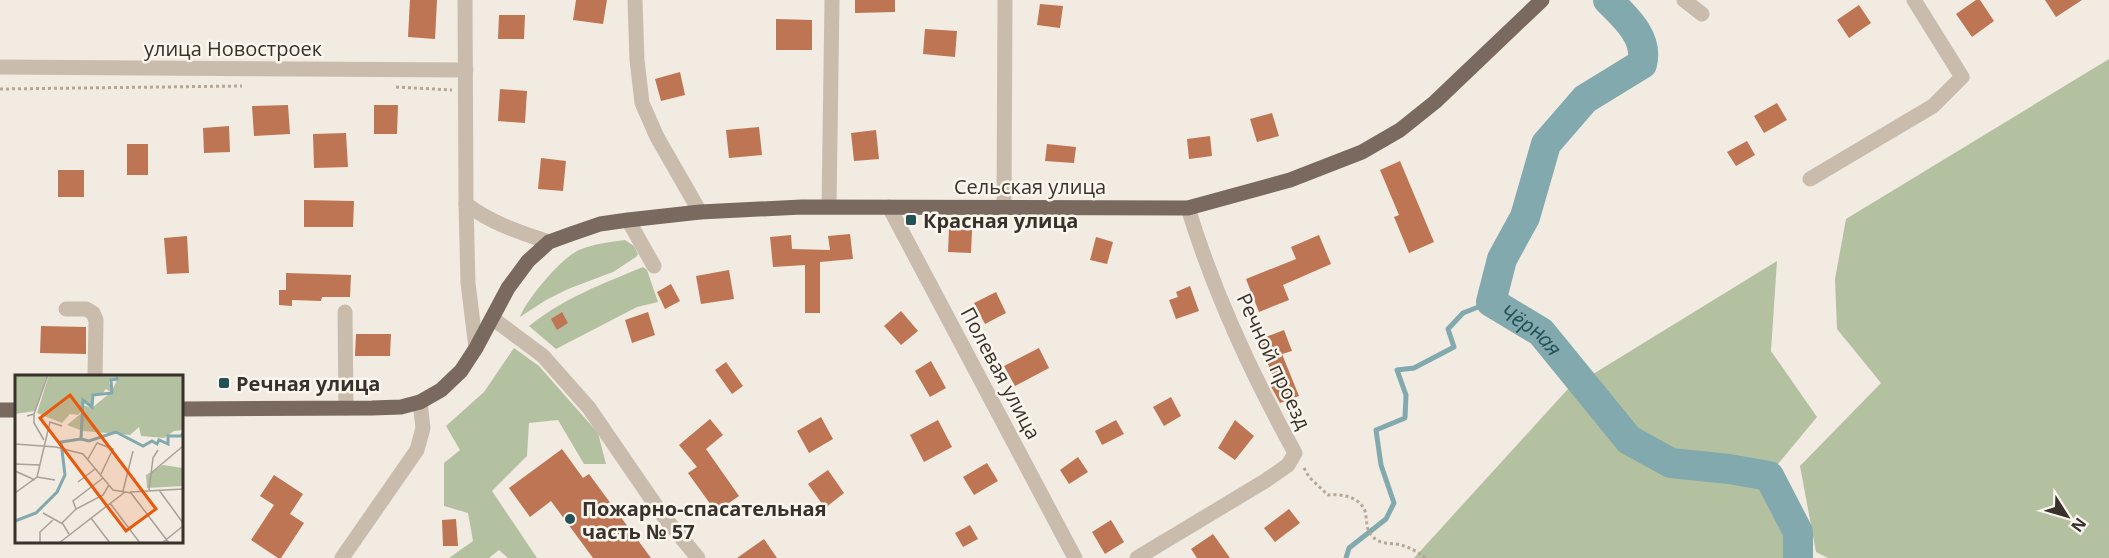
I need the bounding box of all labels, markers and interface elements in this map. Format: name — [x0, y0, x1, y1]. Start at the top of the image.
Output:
street label: улица Новостроек — [144, 35, 323, 62]
street label: Сельская улица — [954, 173, 1106, 200]
place label: Красная улица — [923, 207, 1078, 234]
marker: Красная улица — [904, 213, 918, 227]
street label: Речной проезд — [1231, 289, 1318, 434]
water label: Чёрная — [1495, 297, 1569, 361]
street label: Полевая улица — [955, 302, 1047, 444]
place label: Речная улица — [236, 370, 380, 397]
inset map — [15, 375, 183, 543]
marker: Речная улица — [217, 376, 231, 390]
north arrow — [2037, 486, 2097, 546]
place label: Пожарно-спасательная часть № 57 — [582, 495, 827, 545]
marker: Пожарно-спасательная часть № 57 — [563, 512, 577, 526]
text: N — [2066, 513, 2092, 537]

